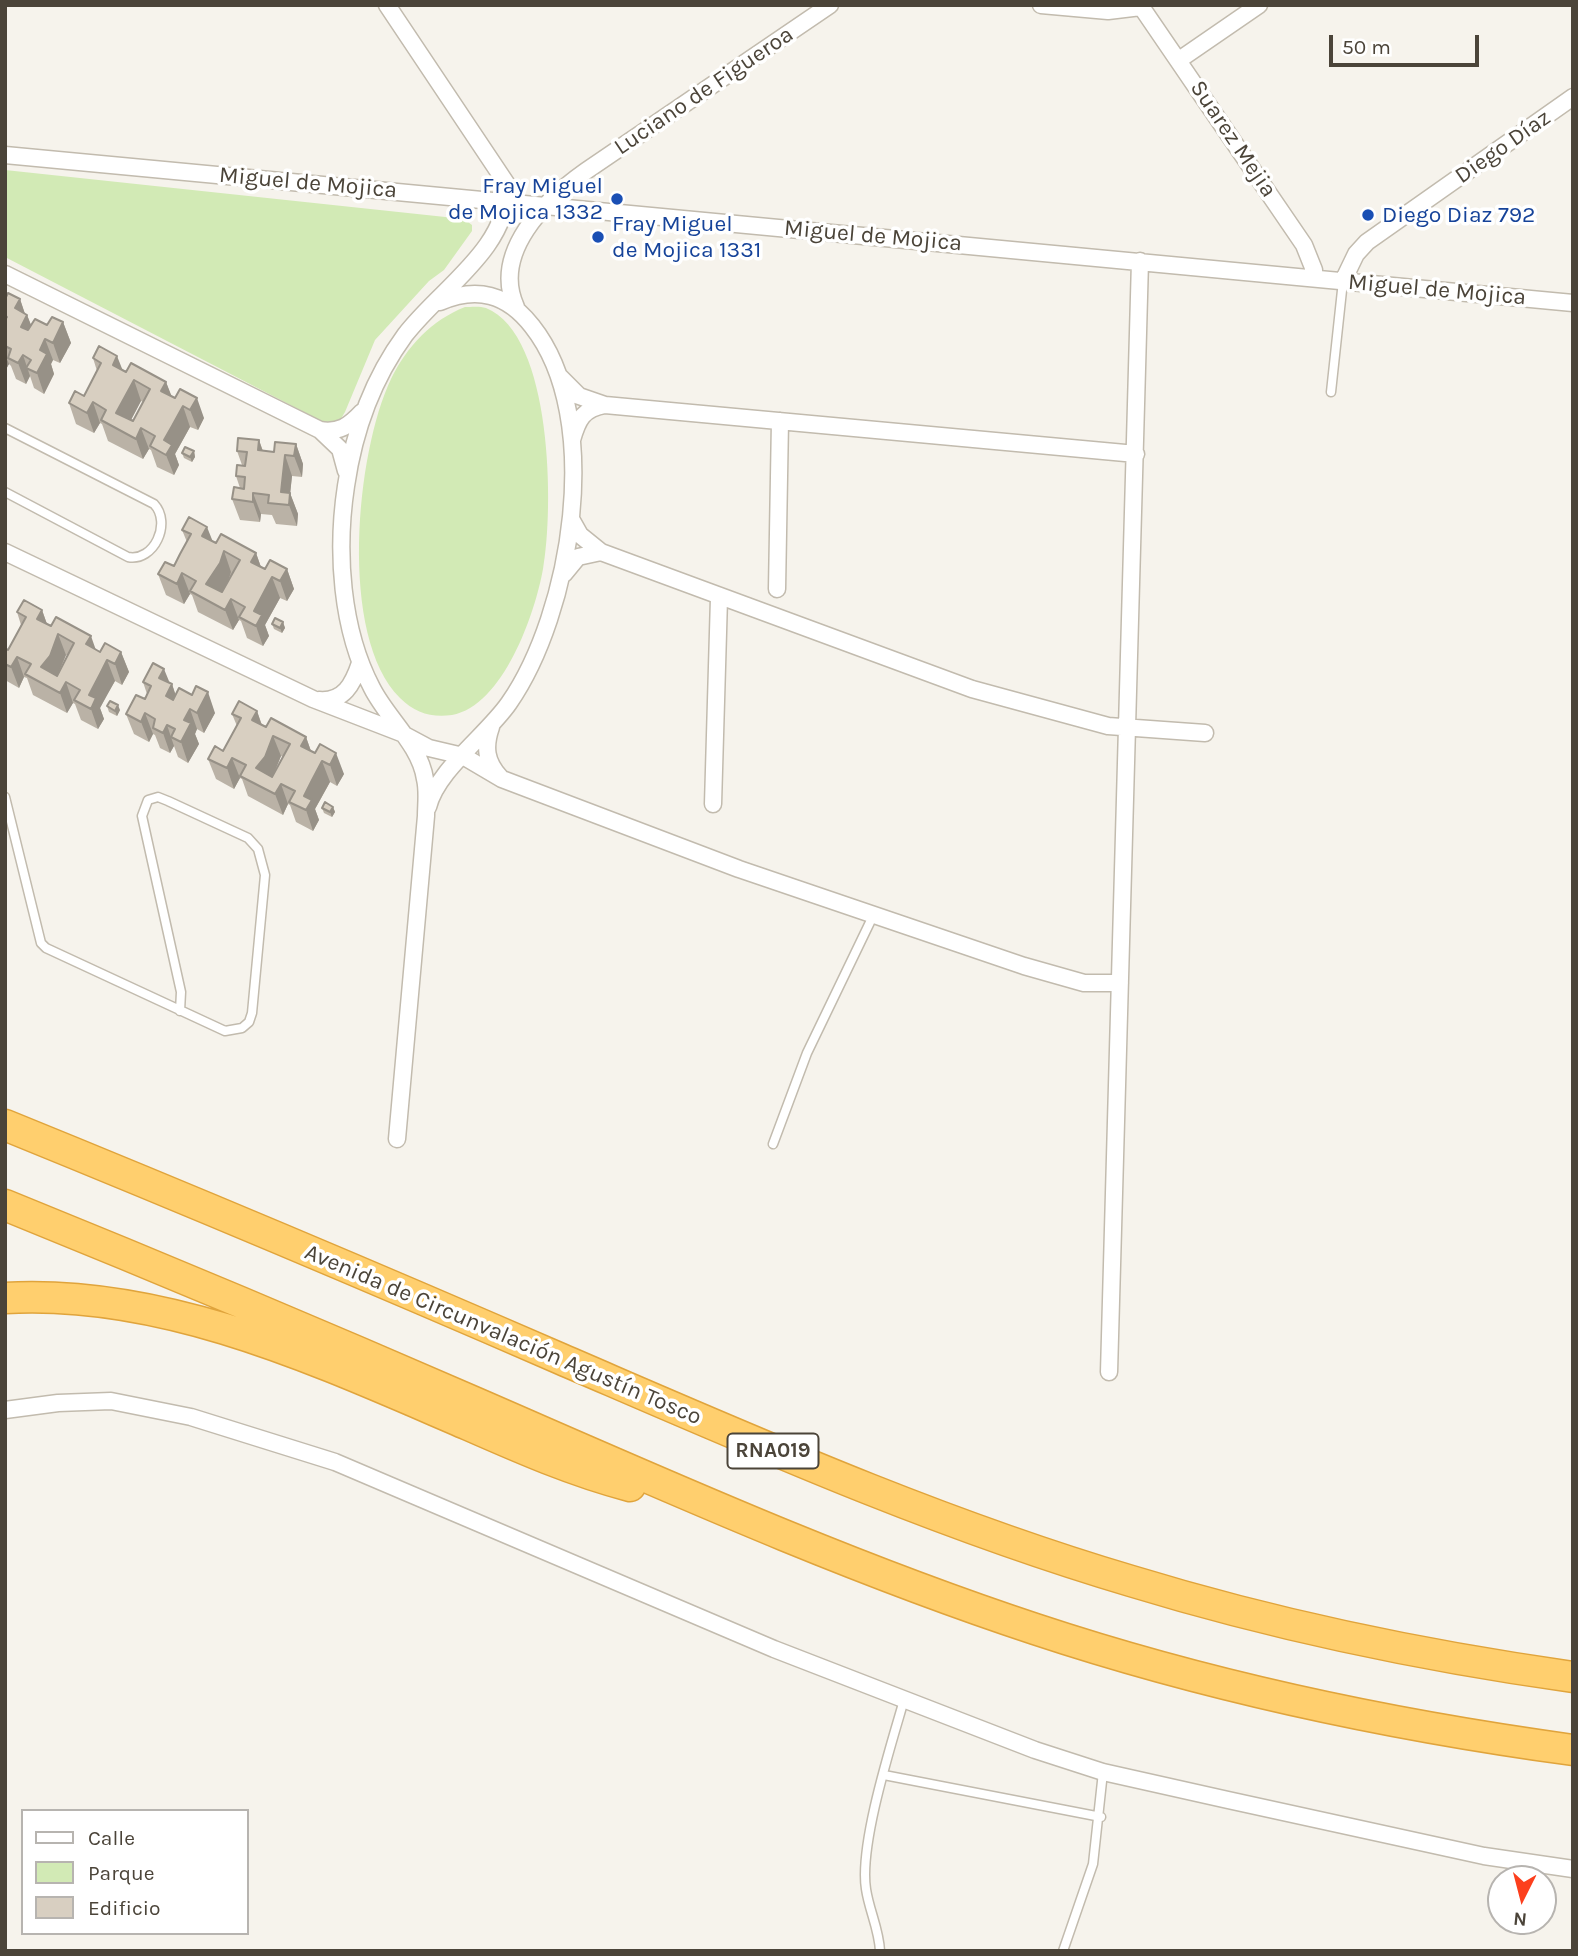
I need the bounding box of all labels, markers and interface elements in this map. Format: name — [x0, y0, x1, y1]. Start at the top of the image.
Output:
street label: Luciano de Figueroa — [609, 21, 799, 161]
scale bar — [1333, 21, 1484, 65]
text: 50 m — [1342, 35, 1391, 59]
street label: Suarez Mejia — [1184, 75, 1282, 203]
street label: Diego Díaz — [1450, 104, 1556, 190]
street label: Miguel de Mojica — [218, 161, 398, 205]
place label: Fray Miguel de Mojica 1332 — [448, 172, 603, 226]
marker: Fray Miguel de Mojica 1332 — [609, 191, 625, 207]
place label: Diego Diaz 792 — [1382, 201, 1535, 229]
marker: Diego Diaz 792 — [1360, 207, 1376, 223]
place label: Fray Miguel de Mojica 1331 — [612, 210, 761, 264]
street label: Miguel de Mojica — [783, 214, 963, 258]
marker: Fray Miguel de Mojica 1331 — [590, 229, 606, 245]
street label: Miguel de Mojica — [1347, 268, 1527, 312]
street label: Avenida de Circunvalación Agustín Tosco — [301, 1239, 705, 1431]
road number: RNA019 — [728, 1434, 818, 1468]
legend — [21, 1809, 248, 1935]
text: Calle — [88, 1826, 135, 1850]
text: Parque — [88, 1861, 155, 1885]
north arrow — [1487, 1865, 1557, 1935]
text: Edificio — [88, 1896, 161, 1920]
text: N — [1512, 1907, 1528, 1931]

